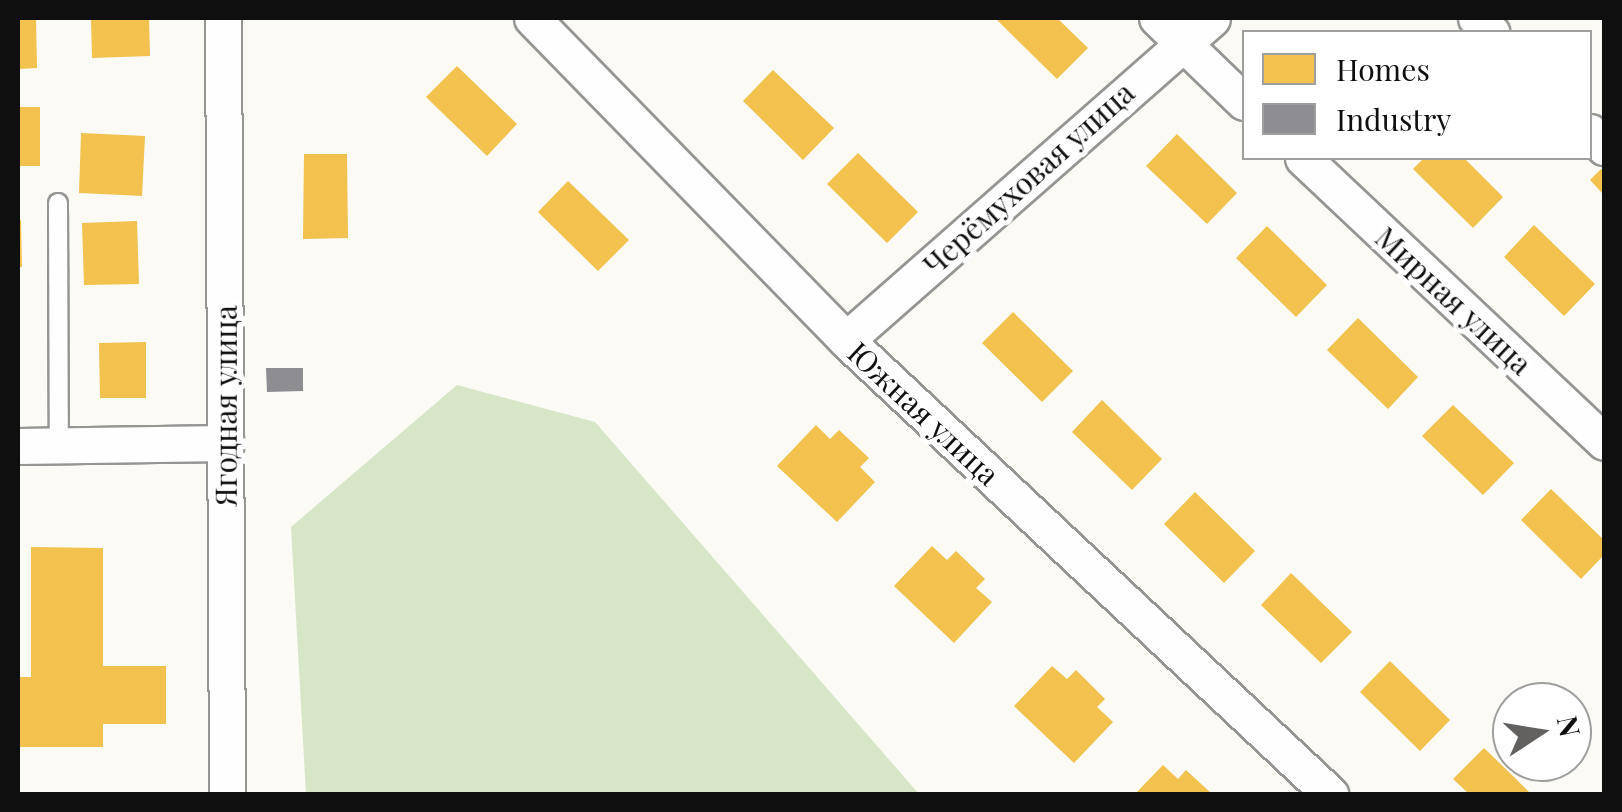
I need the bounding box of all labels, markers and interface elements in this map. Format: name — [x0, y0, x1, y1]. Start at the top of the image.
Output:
legend — [1242, 30, 1592, 160]
text: Homes — [1336, 49, 1430, 89]
street label: Черёмуховая улица — [915, 74, 1141, 282]
text: Industry — [1336, 99, 1451, 139]
street label: Мирная улица — [1369, 219, 1539, 381]
street label: Ягодная улица — [207, 305, 243, 507]
street label: Южная улица — [841, 334, 1007, 492]
north arrow — [1492, 682, 1592, 782]
text: N — [1550, 712, 1590, 740]

